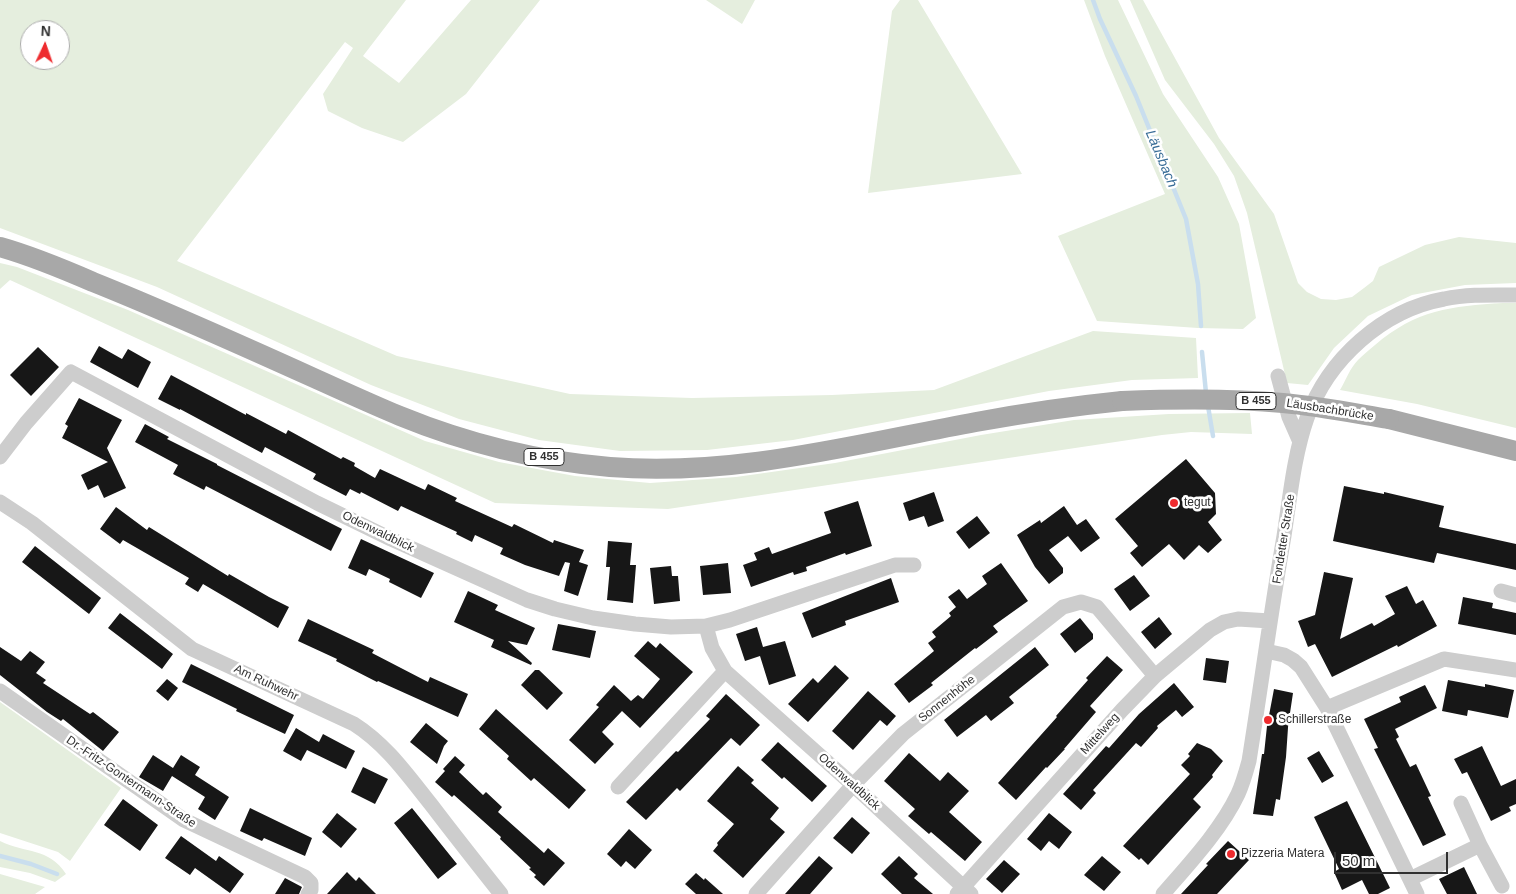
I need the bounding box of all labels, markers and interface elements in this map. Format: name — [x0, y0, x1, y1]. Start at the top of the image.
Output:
north arrow — [20, 20, 70, 70]
text: N — [40, 23, 51, 39]
water label: Läusbach — [1141, 128, 1181, 190]
road number: B 455 — [1236, 392, 1276, 410]
street label: Läusbachbrücke — [1285, 396, 1375, 424]
road number: B 455 — [524, 448, 564, 466]
street label: Fondetter Straße — [1270, 493, 1298, 585]
place label: tegut — [1184, 496, 1211, 510]
marker: tegut — [1168, 497, 1180, 509]
street label: Odenwaldblick — [340, 508, 416, 556]
street label: Am Ruhwehr — [232, 662, 300, 704]
street label: Sonnenhöhe — [916, 672, 978, 726]
street label: Mittelweg — [1078, 710, 1122, 758]
place label: Schillerstraße — [1278, 713, 1351, 727]
marker: Schillerstraße — [1262, 714, 1274, 726]
street label: Dr.-Fritz-Gontermann-Straße — [63, 733, 199, 831]
street label: Odenwaldblick — [815, 751, 883, 813]
scale bar — [1336, 842, 1450, 874]
place label: Pizzeria Matera — [1241, 847, 1324, 861]
marker: Pizzeria Matera — [1225, 848, 1237, 860]
text: 50 m — [1342, 852, 1375, 869]

